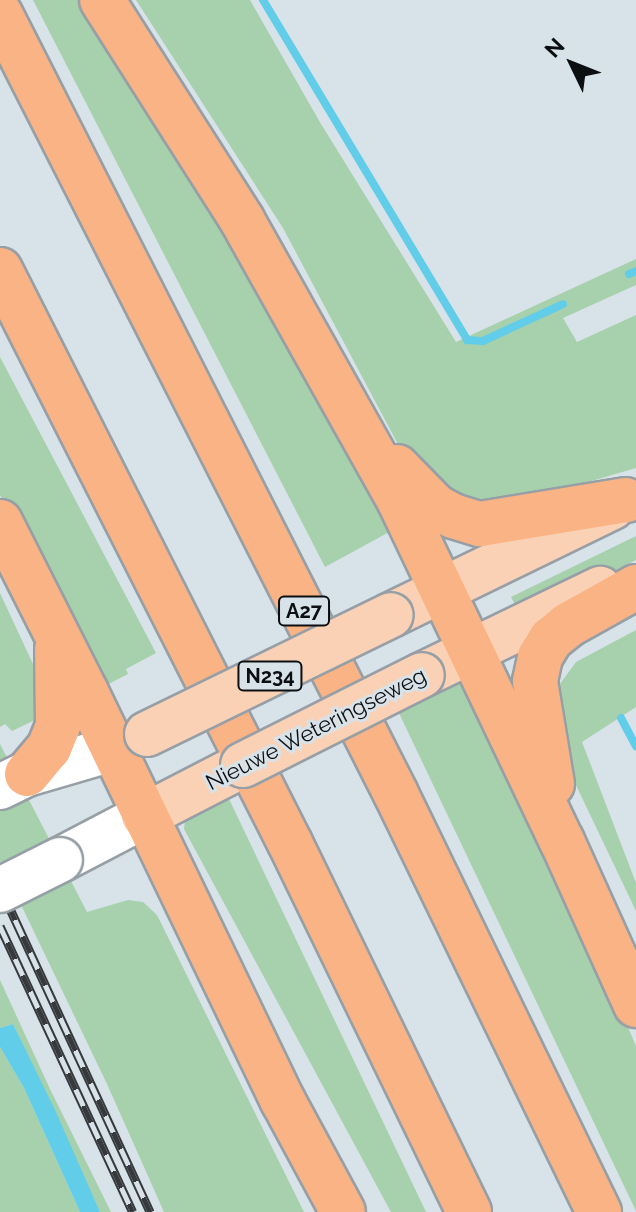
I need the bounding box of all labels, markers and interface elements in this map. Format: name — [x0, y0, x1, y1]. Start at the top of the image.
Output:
north arrow — [532, 24, 612, 104]
text: N — [539, 33, 570, 63]
road number: A27 — [278, 595, 330, 627]
road number: N234 — [236, 660, 304, 692]
street label: Nieuwe Weteringseweg — [201, 662, 431, 796]

